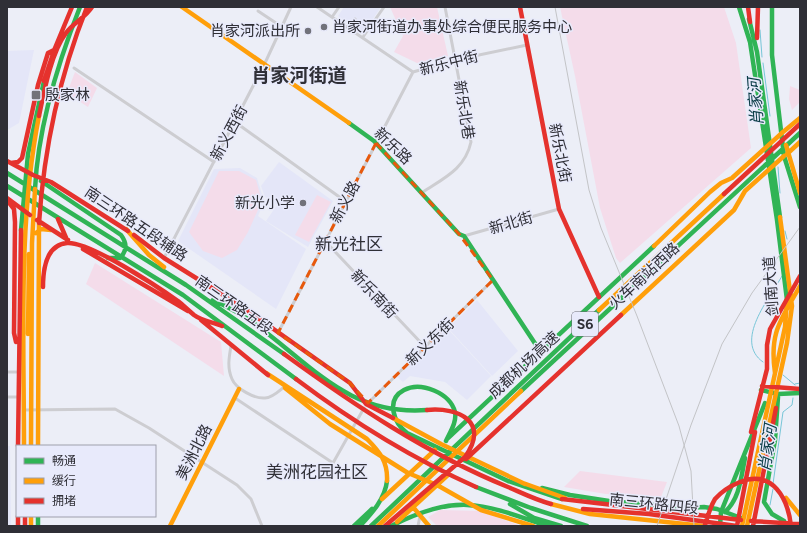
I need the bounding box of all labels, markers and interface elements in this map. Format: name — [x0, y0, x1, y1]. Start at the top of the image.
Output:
place label: 肖家河街道办事处综合便民服务中心 — [332, 18, 572, 36]
place label: 肖家河派出所 — [210, 22, 300, 40]
marker: 肖家河街道办事处综合便民服务中心 — [319, 22, 329, 32]
marker: 肖家河派出所 — [303, 26, 313, 36]
street label: 新乐中街 — [418, 47, 480, 79]
district label: 肖家河街道 — [251, 64, 347, 87]
water label: 肖家河 — [744, 74, 767, 127]
street label: 新乐北巷 — [450, 79, 478, 141]
place label: 殷家林 — [45, 86, 90, 104]
marker: 殷家林 — [30, 89, 42, 101]
street label: 新义西街 — [207, 102, 251, 164]
street label: 新乐北街 — [545, 122, 575, 184]
street label: 新乐路 — [371, 124, 415, 168]
street label: 新义路 — [326, 178, 364, 226]
street label: 南三环路五段辅路 — [81, 183, 191, 265]
place label: 新光小学 — [235, 194, 295, 212]
marker: 新光小学 — [298, 198, 308, 208]
street label: 新北街 — [487, 208, 535, 238]
district label: 新光社区 — [315, 234, 383, 254]
street label: 火车南站西路 — [605, 239, 683, 313]
street label: 剑南大道 — [760, 255, 782, 317]
street label: 新乐南街 — [347, 266, 401, 322]
street label: 南三环路五段 — [192, 272, 276, 338]
road number: S6 — [572, 312, 598, 336]
street label: 新义东街 — [402, 315, 458, 369]
street label: 成都机场高速 — [485, 328, 563, 402]
water label: 肖家河 — [755, 420, 781, 473]
street label: 美洲北路 — [172, 421, 216, 483]
legend — [16, 445, 156, 517]
text: 畅通 — [52, 454, 76, 468]
district label: 美洲花园社区 — [266, 462, 368, 482]
text: 缓行 — [52, 474, 76, 488]
street label: 南三环路四段 — [608, 490, 700, 518]
text: 拥堵 — [52, 494, 76, 508]

